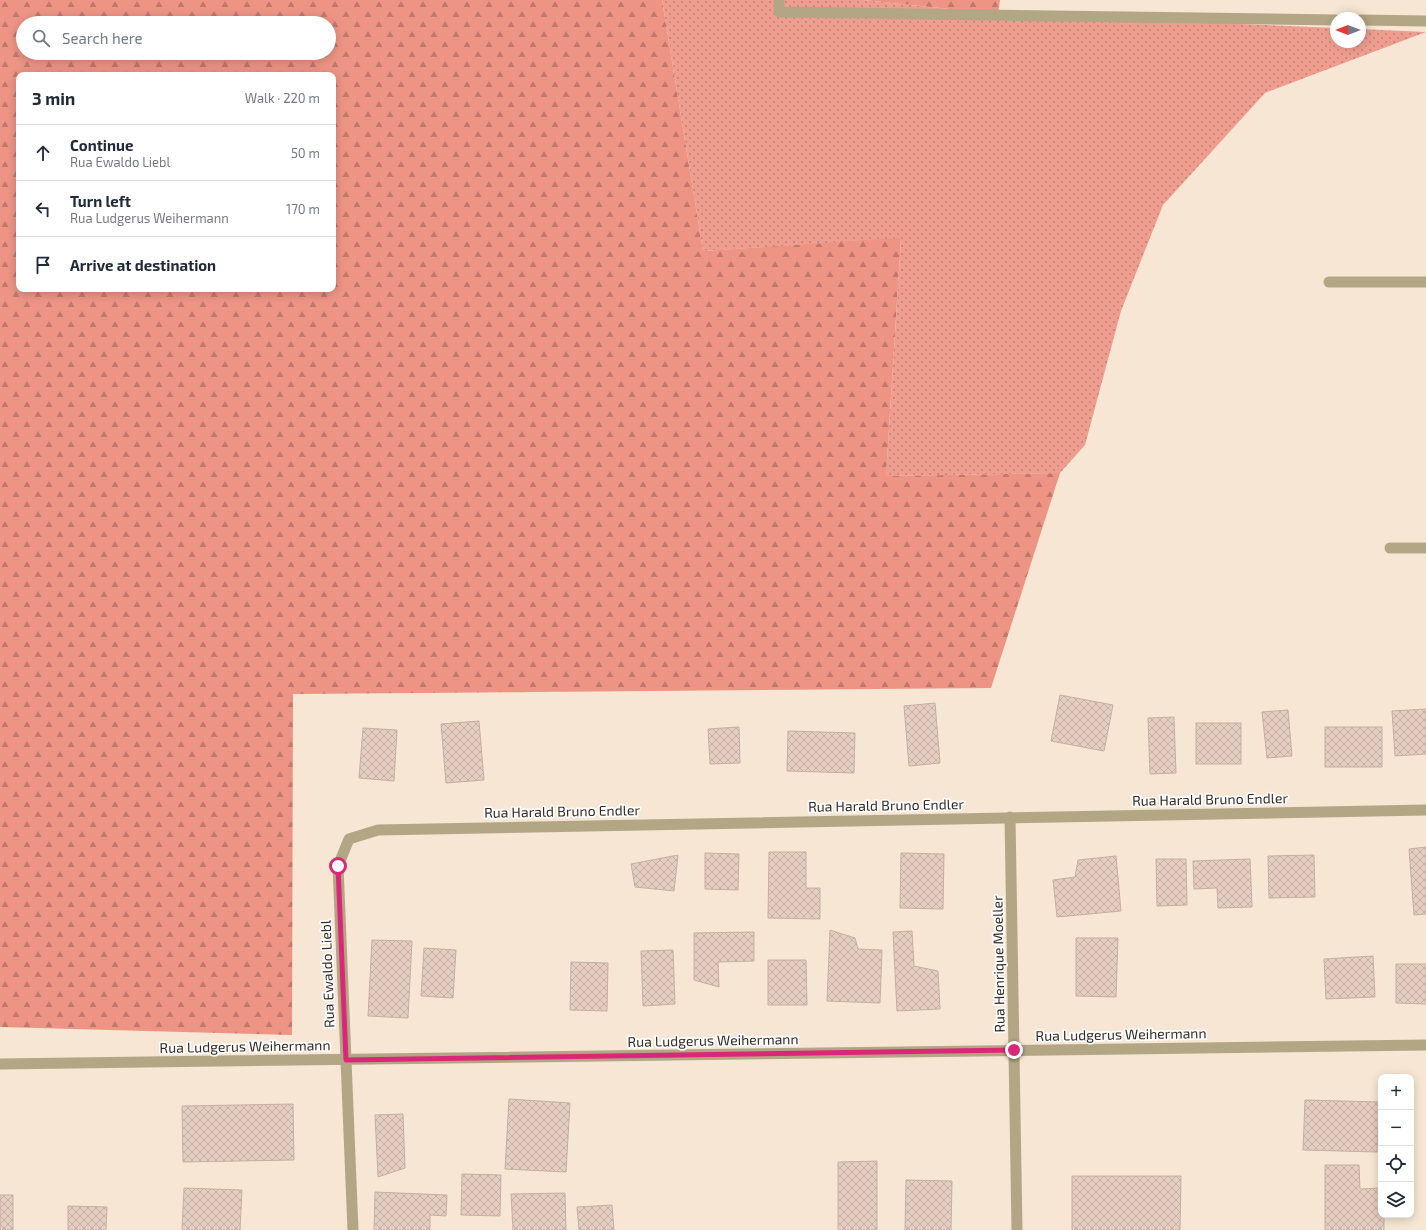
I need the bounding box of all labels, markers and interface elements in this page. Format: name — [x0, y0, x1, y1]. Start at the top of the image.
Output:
north arrow — [1330, 12, 1366, 48]
search box — [16, 16, 336, 60]
icon: search — [30, 27, 52, 49]
text: Search here — [62, 29, 143, 47]
text: 3 min — [32, 88, 75, 108]
text: Walk · 220 m — [245, 90, 320, 106]
text: Continue — [70, 136, 133, 154]
icon: ahead — [32, 142, 54, 164]
text: 50 m — [291, 145, 320, 161]
text: Rua Ewaldo Liebl — [70, 154, 170, 170]
text: Turn left — [70, 192, 131, 210]
icon: left — [32, 198, 54, 220]
text: 170 m — [286, 201, 320, 217]
text: Rua Ludgerus Weihermann — [70, 210, 229, 226]
icon: arrive — [32, 254, 54, 276]
text: Arrive at destination — [70, 256, 216, 274]
street label: Rua Harald Bruno Endler — [1132, 789, 1288, 809]
street label: Rua Harald Bruno Endler — [808, 795, 964, 815]
street label: Rua Harald Bruno Endler — [484, 801, 640, 821]
route start — [329, 857, 347, 875]
street label: Rua Henrique Moeller — [988, 895, 1008, 1033]
street label: Rua Ewaldo Liebl — [317, 919, 337, 1028]
street label: Rua Ludgerus Weihermann — [1035, 1024, 1207, 1044]
street label: Rua Ludgerus Weihermann — [627, 1030, 799, 1050]
street label: Rua Ludgerus Weihermann — [159, 1036, 331, 1056]
route end — [1005, 1041, 1023, 1059]
map controls — [1378, 1074, 1414, 1218]
button: + — [1378, 1074, 1414, 1110]
button: − — [1378, 1110, 1414, 1146]
button: locate — [1378, 1146, 1414, 1182]
button: layers — [1378, 1182, 1414, 1218]

